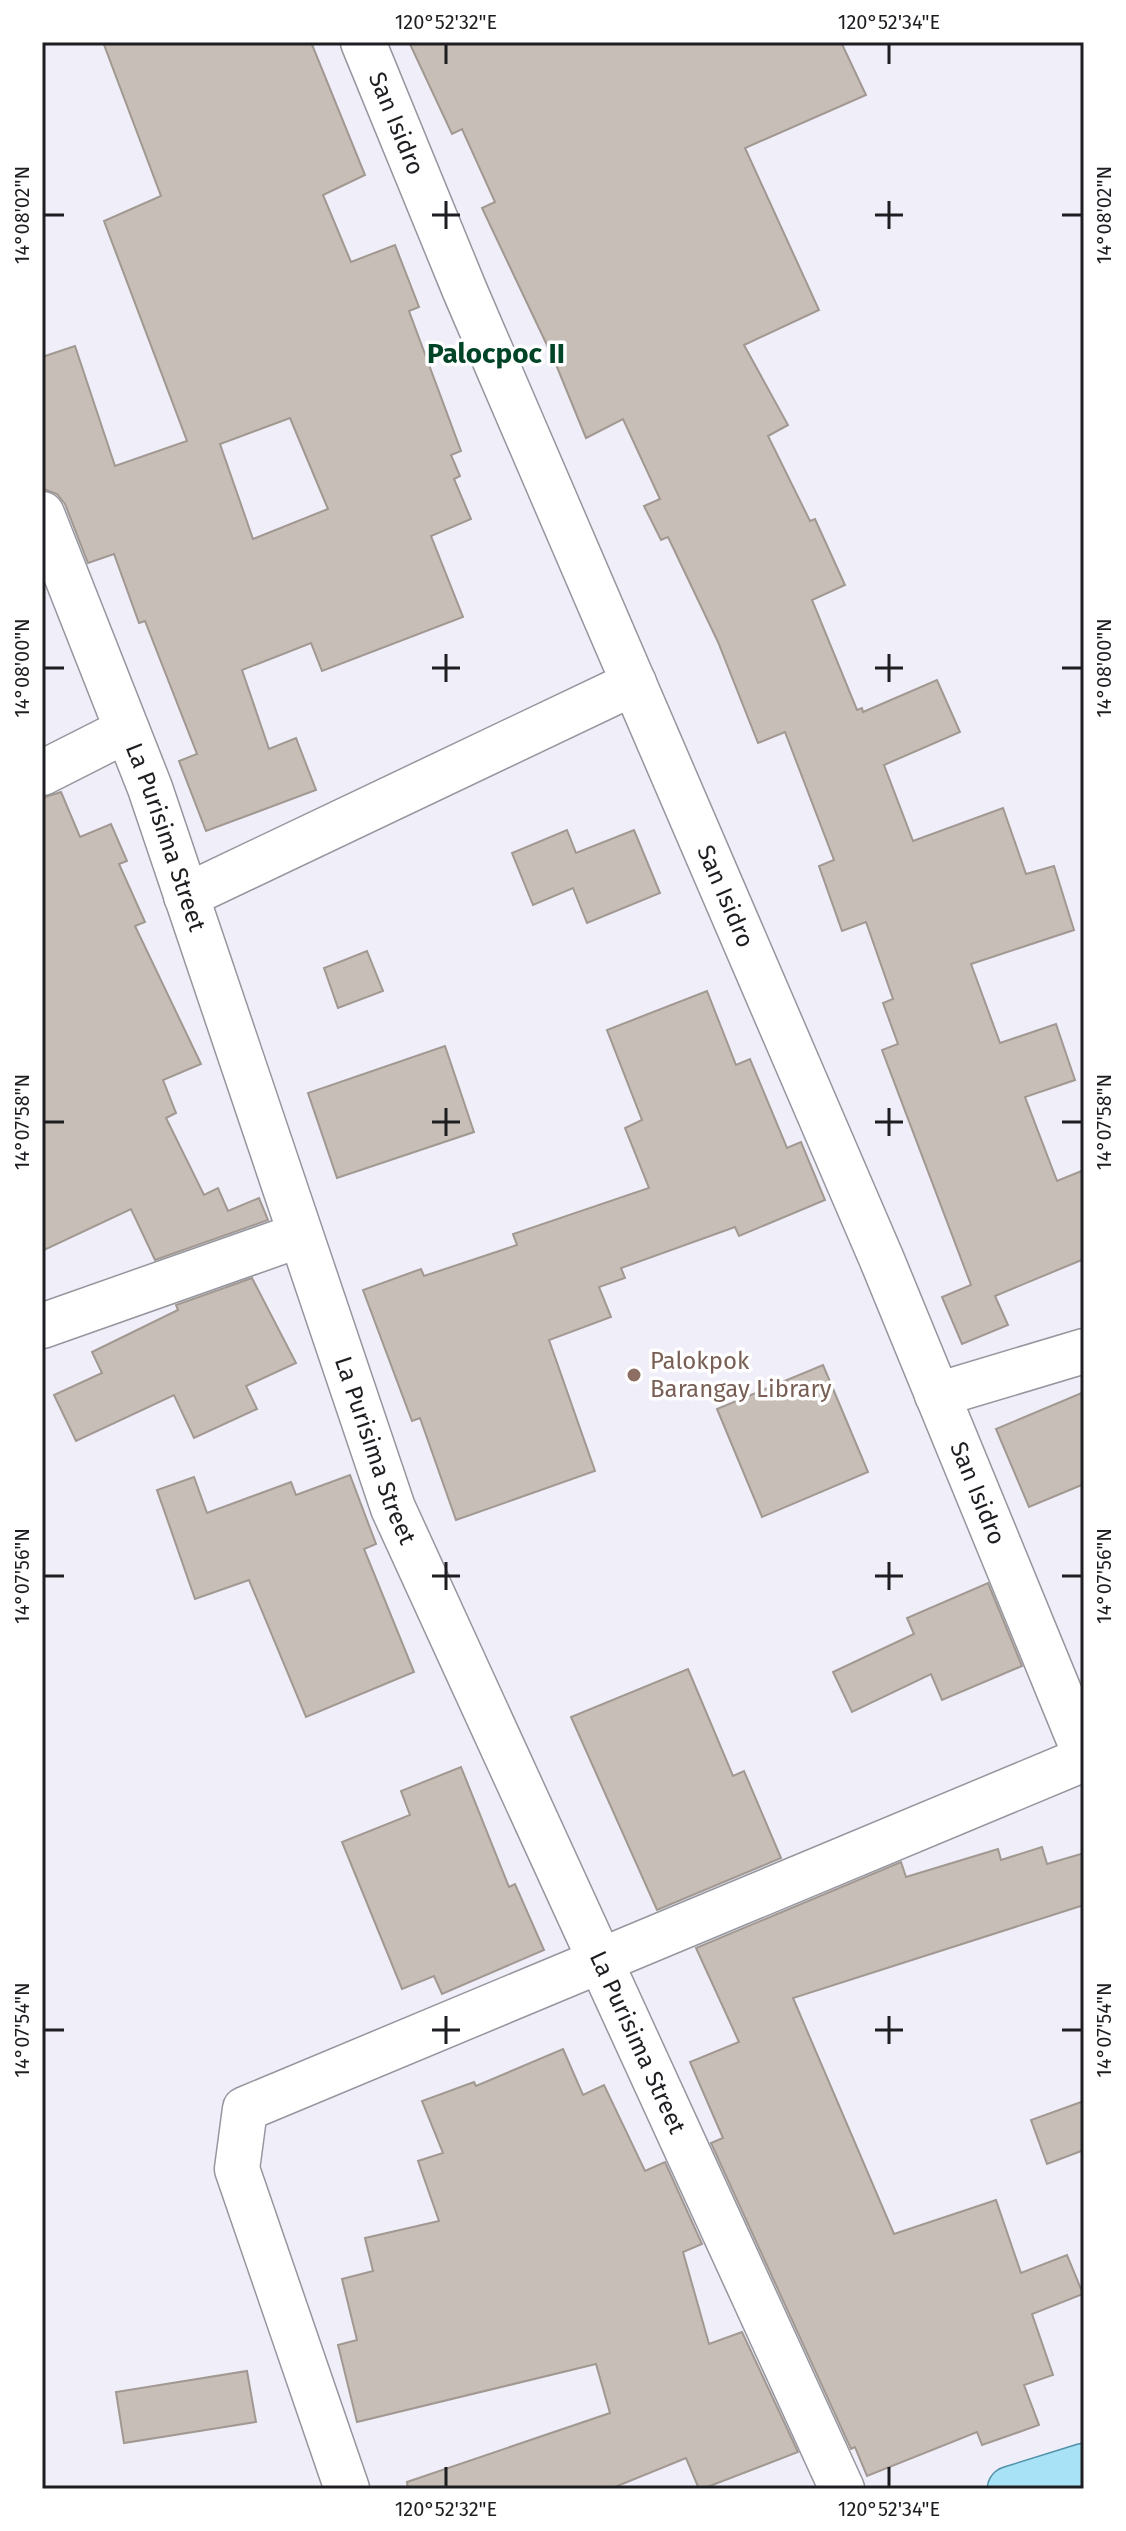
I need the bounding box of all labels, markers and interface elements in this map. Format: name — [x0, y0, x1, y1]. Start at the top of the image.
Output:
text: 120°52'32"E — [395, 10, 497, 34]
text: 120°52'34"E — [838, 10, 940, 34]
street label: San Isidro — [363, 68, 430, 179]
text: 14°08'02"N — [10, 166, 34, 264]
text: 14°08'02"N — [1092, 166, 1116, 264]
district label: Palocpoc II — [427, 337, 565, 370]
text: 14°08'00"N — [10, 618, 34, 718]
text: 14°08'00"N — [1092, 618, 1116, 718]
street label: La Purisima Street — [120, 739, 211, 935]
street label: San Isidro — [691, 841, 760, 952]
text: 14°07'58"N — [10, 1074, 34, 1170]
text: 14°07'58"N — [1092, 1074, 1116, 1170]
place label: Palokpok Barangay Library — [650, 1347, 832, 1403]
street label: La Purisima Street — [329, 1353, 422, 1549]
marker: Palokpok Barangay Library — [625, 1366, 643, 1384]
street label: San Isidro — [944, 1438, 1011, 1549]
text: 14°07'56"N — [10, 1528, 34, 1624]
text: 14°07'56"N — [1092, 1528, 1116, 1624]
street label: La Purisima Street — [584, 1947, 692, 2138]
text: 14°07'54"N — [10, 1982, 34, 2078]
text: 14°07'54"N — [1092, 1982, 1116, 2078]
text: 120°52'32"E — [395, 2497, 497, 2521]
text: 120°52'34"E — [838, 2497, 940, 2521]

